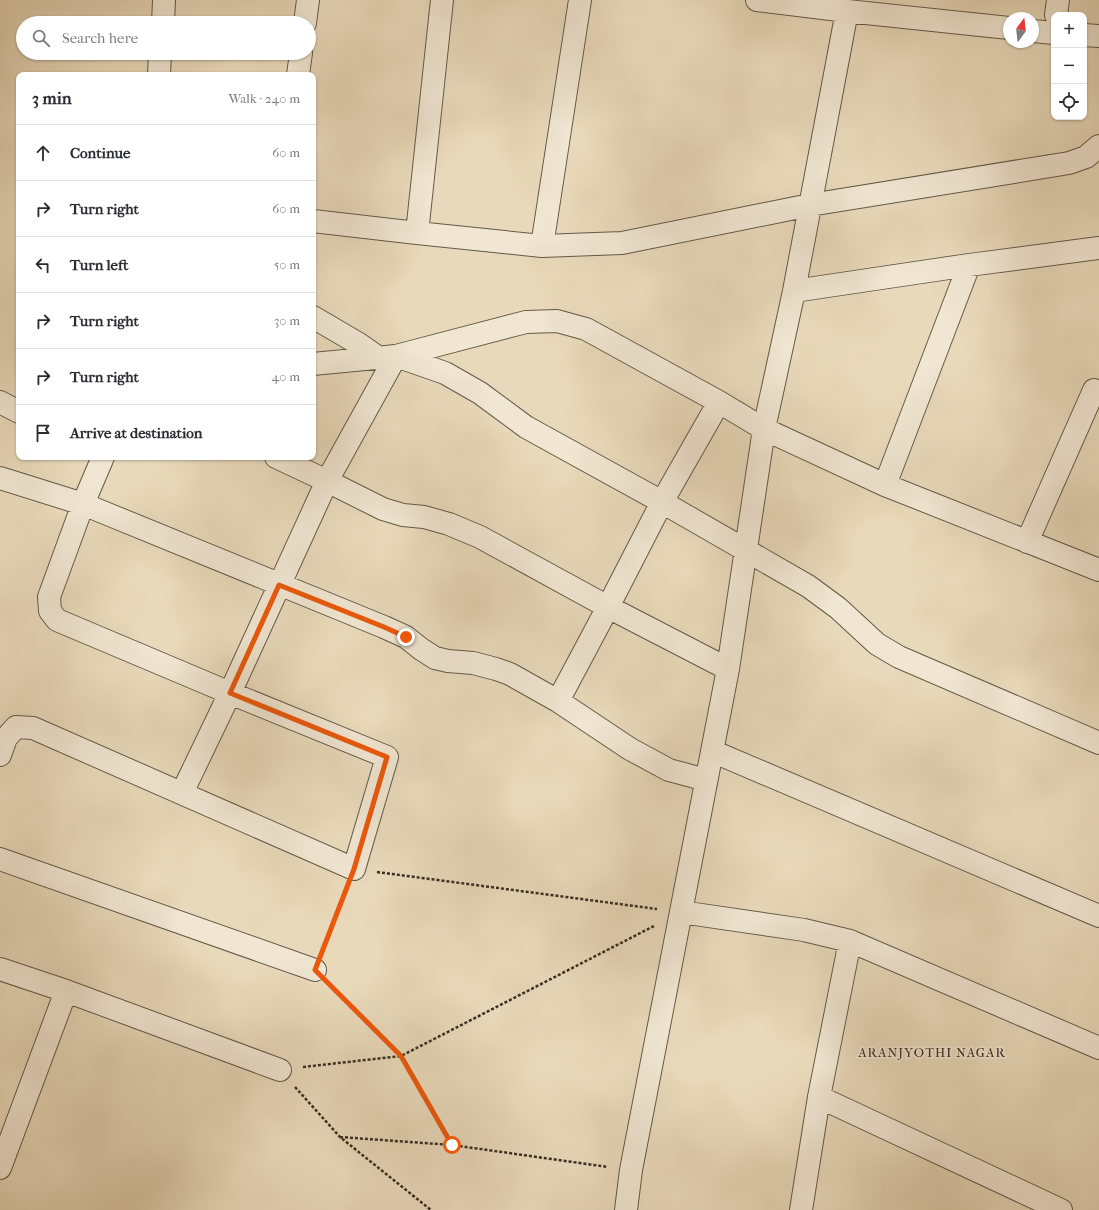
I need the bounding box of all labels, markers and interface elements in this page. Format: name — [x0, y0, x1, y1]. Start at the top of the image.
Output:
north arrow — [1003, 12, 1039, 48]
map controls — [1051, 12, 1087, 120]
button: + — [1051, 12, 1087, 48]
search box — [16, 16, 316, 60]
icon: search — [30, 27, 52, 49]
text: Search here — [62, 29, 138, 47]
button: − — [1051, 48, 1087, 84]
button: locate — [1051, 84, 1087, 120]
text: 3 min — [32, 88, 72, 108]
text: Walk · 240 m — [228, 91, 300, 106]
icon: ahead — [32, 142, 54, 164]
text: Continue — [70, 144, 130, 162]
text: 60 m — [272, 145, 300, 160]
icon: right — [32, 198, 54, 220]
text: Turn right — [70, 200, 139, 218]
text: 60 m — [272, 201, 300, 216]
icon: left — [32, 254, 54, 276]
text: Turn left — [70, 256, 128, 274]
text: 50 m — [274, 257, 300, 272]
icon: right — [32, 310, 54, 332]
text: Turn right — [70, 312, 139, 330]
text: 30 m — [274, 313, 300, 328]
icon: right — [32, 366, 54, 388]
text: Turn right — [70, 368, 139, 386]
text: 40 m — [272, 369, 300, 384]
icon: arrive — [32, 422, 54, 444]
text: Arrive at destination — [70, 424, 202, 442]
route end — [397, 628, 415, 646]
district label: ARANJYOTHI NAGAR — [857, 1045, 1006, 1060]
route start — [443, 1136, 461, 1154]

